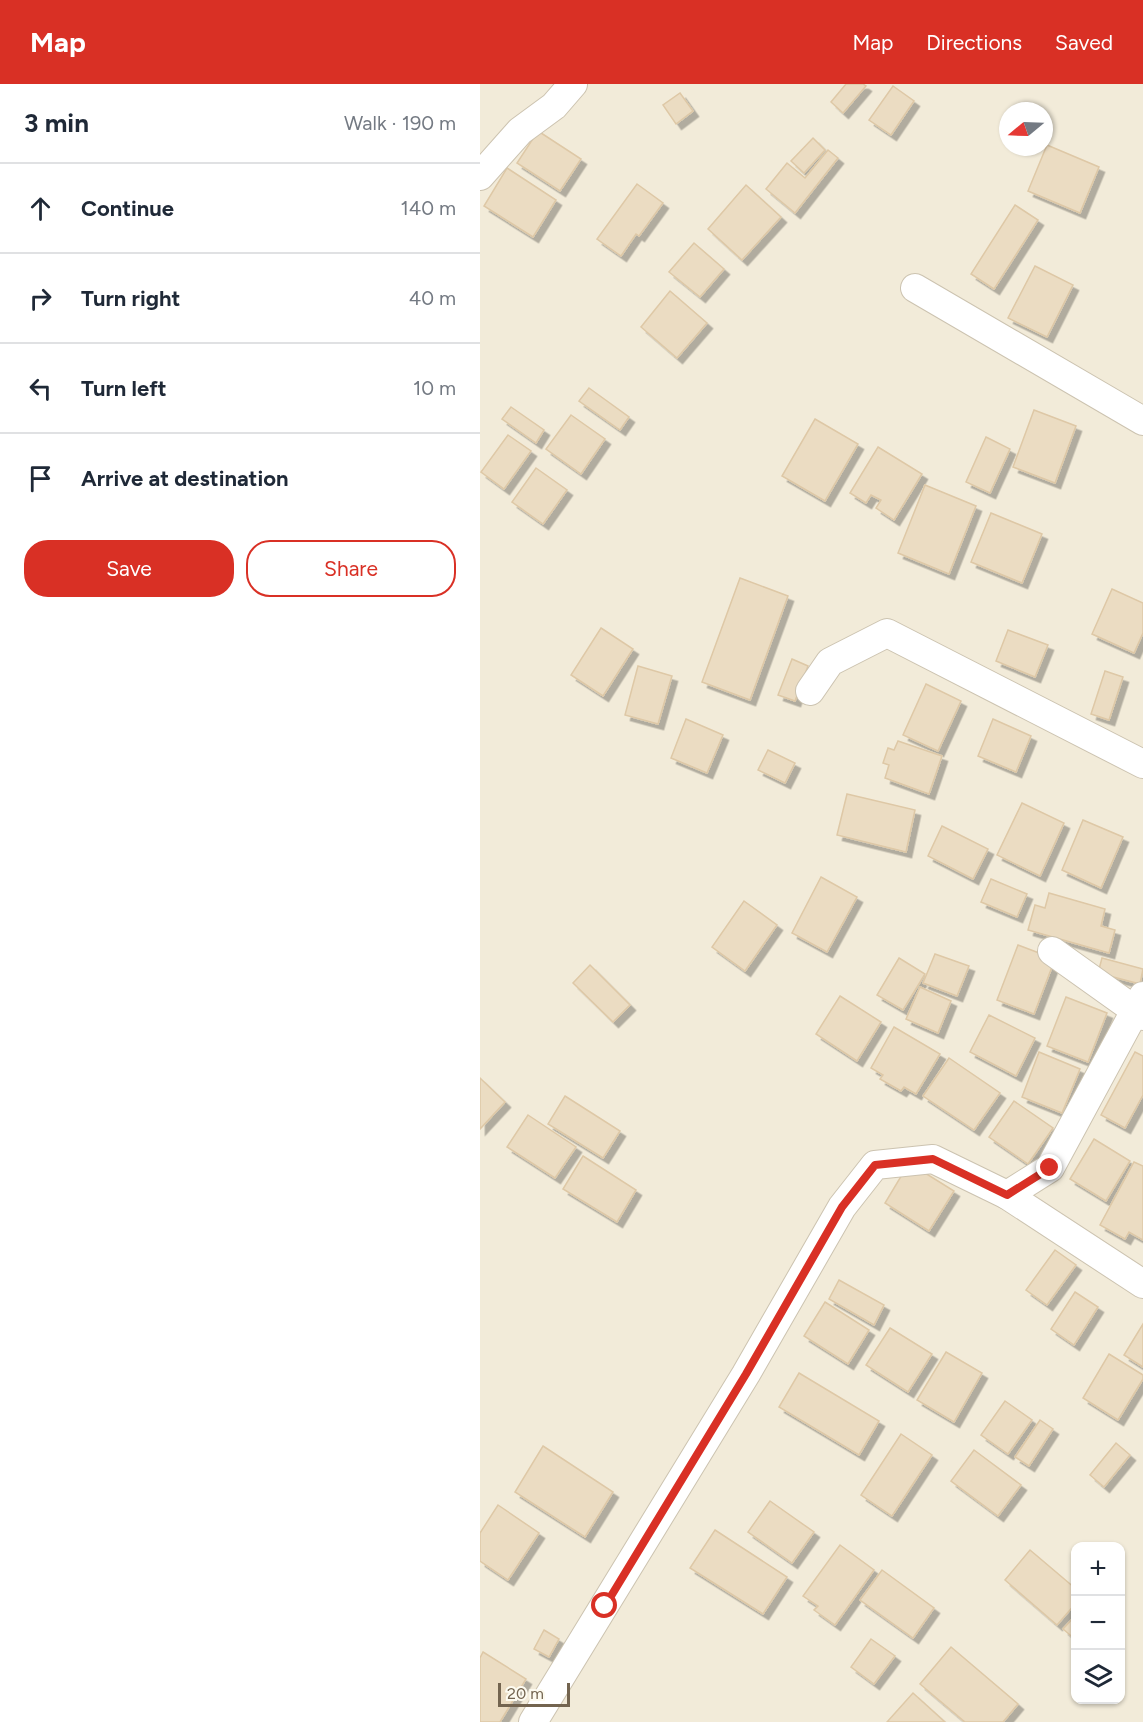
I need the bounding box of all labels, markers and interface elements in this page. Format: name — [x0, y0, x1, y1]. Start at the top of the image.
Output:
text: Map — [30, 25, 86, 59]
text: Map — [852, 30, 893, 55]
text: Directions — [926, 30, 1022, 55]
text: Saved — [1055, 30, 1113, 55]
north arrow — [999, 102, 1053, 156]
text: 3 min — [24, 107, 89, 139]
text: Walk · 190 m — [344, 111, 456, 135]
icon: ahead — [24, 192, 57, 225]
text: Continue — [81, 195, 174, 222]
text: 140 m — [401, 196, 456, 220]
icon: right — [24, 282, 57, 315]
text: Turn right — [81, 285, 180, 312]
text: 40 m — [409, 286, 456, 310]
icon: left — [24, 372, 57, 405]
text: Turn left — [81, 375, 167, 402]
text: 10 m — [413, 376, 456, 400]
icon: arrive — [24, 462, 57, 495]
text: Arrive at destination — [81, 465, 289, 492]
button: Save — [24, 540, 234, 597]
button: Share — [246, 540, 456, 597]
route end — [1036, 1154, 1062, 1180]
map controls — [1071, 1542, 1125, 1704]
button: + — [1071, 1542, 1125, 1596]
route start — [591, 1592, 617, 1618]
button: − — [1071, 1596, 1125, 1650]
button: layers — [1071, 1650, 1125, 1704]
scale bar — [498, 1680, 570, 1708]
text: 20 m — [507, 1684, 544, 1703]

